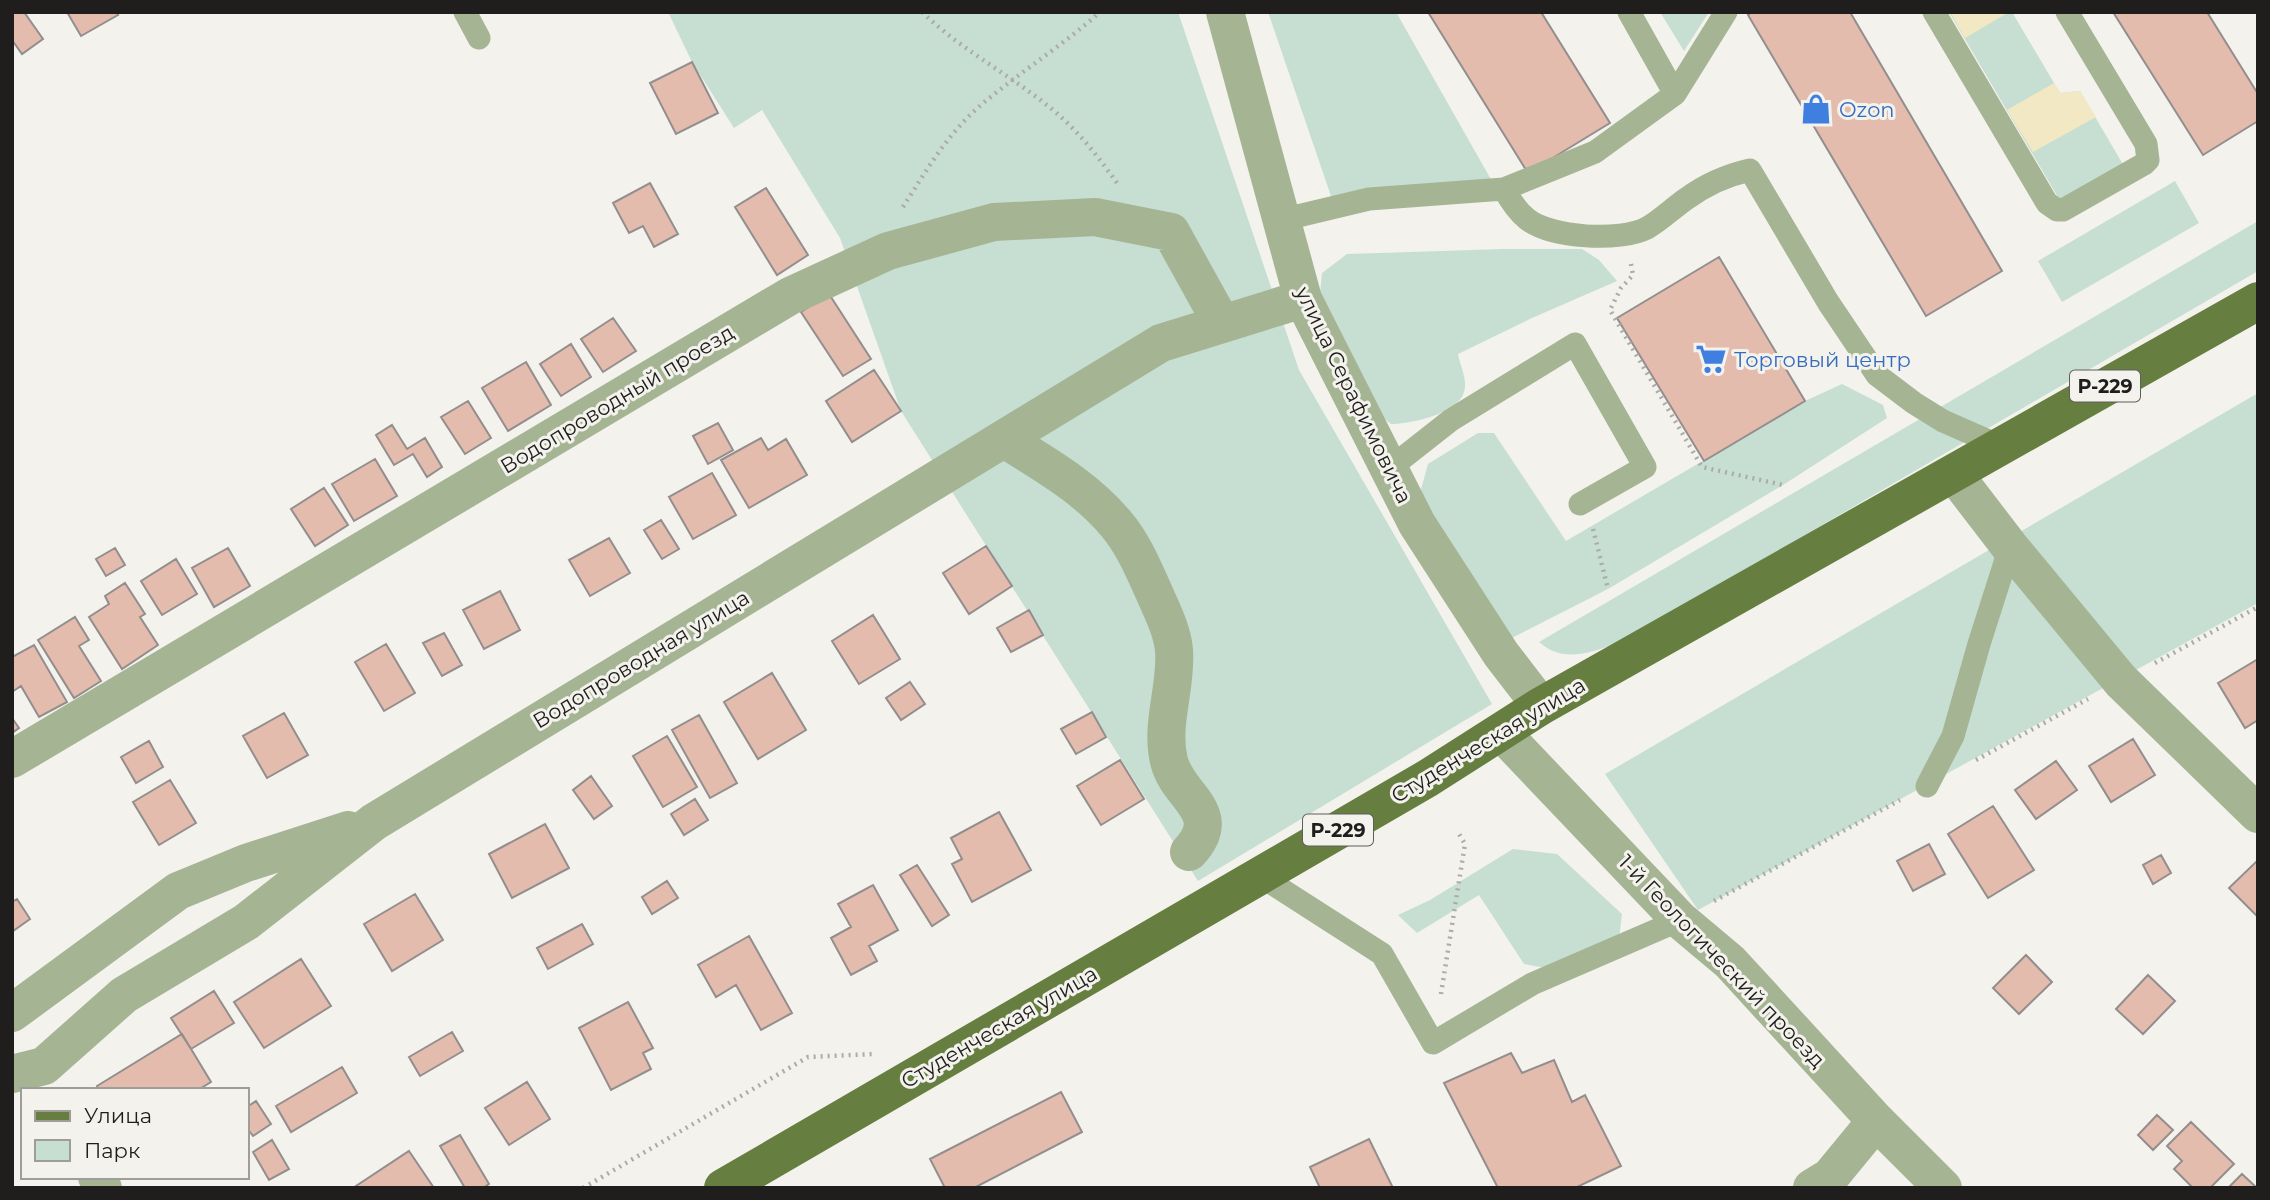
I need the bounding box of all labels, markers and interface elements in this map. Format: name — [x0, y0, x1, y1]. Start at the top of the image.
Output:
shop icon: Ozon — [1799, 92, 1833, 126]
place label: Ozon — [1839, 97, 1895, 122]
street label: улица Серафимовича — [1290, 282, 1417, 507]
street label: Водопроводный проезд — [496, 319, 738, 479]
supermarket icon: Торговый центр — [1694, 342, 1728, 376]
place label: Торговый центр — [1734, 347, 1911, 372]
road number: Р-229 — [2070, 370, 2140, 402]
street label: Водопроводная улица — [528, 584, 754, 734]
street label: Студенческая улица — [1386, 672, 1590, 808]
road number: Р-229 — [1303, 814, 1373, 846]
street label: 1-й Геологический проезд — [1614, 849, 1830, 1073]
street label: Студенческая улица — [897, 961, 1101, 1093]
legend — [21, 1088, 248, 1179]
text: Улица — [84, 1103, 152, 1128]
text: Парк — [84, 1138, 140, 1163]

